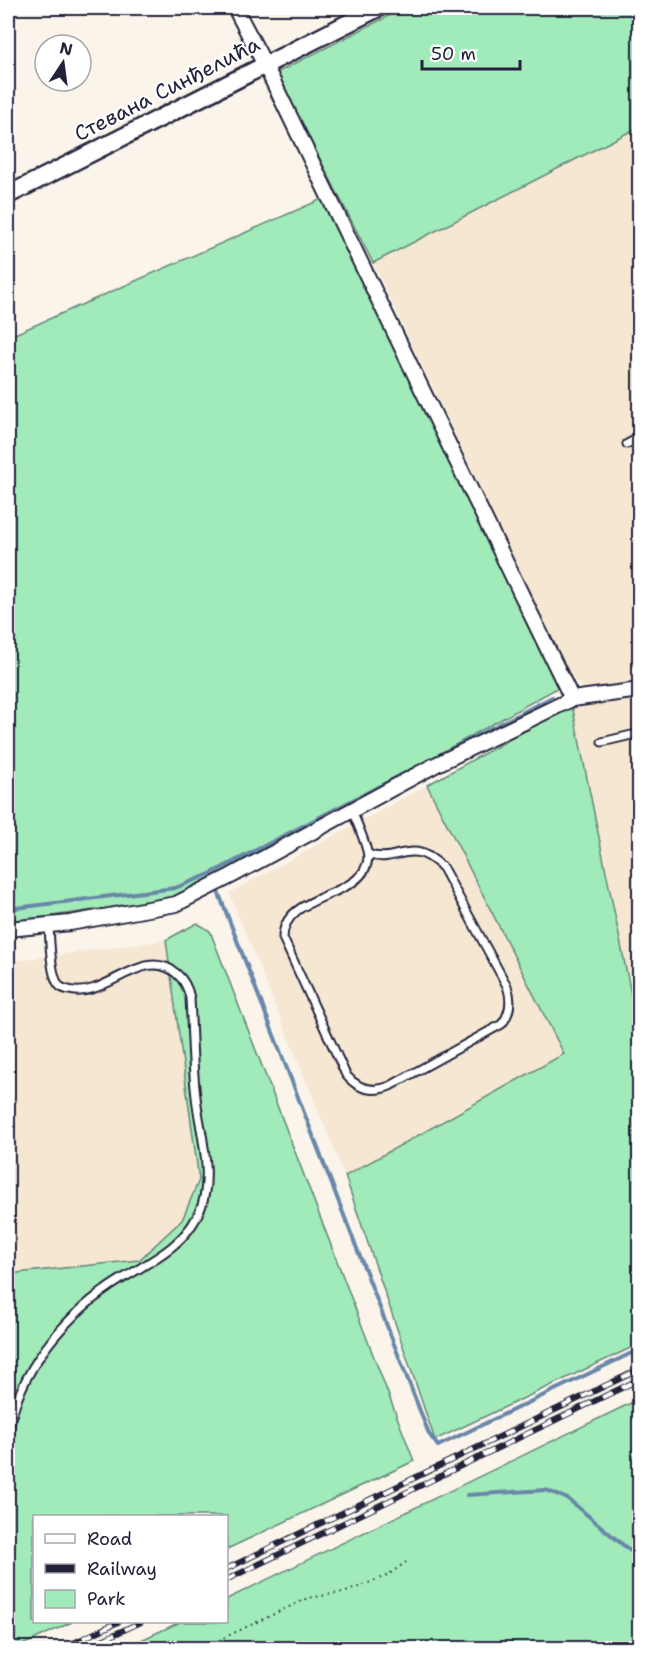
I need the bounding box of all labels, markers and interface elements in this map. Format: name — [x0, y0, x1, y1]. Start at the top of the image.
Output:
street label: Стевана Синђелића — [69, 30, 265, 148]
north arrow — [33, 33, 93, 93]
scale bar — [422, 33, 520, 71]
text: N — [58, 37, 75, 61]
text: 50 m — [431, 42, 476, 66]
legend — [33, 1515, 228, 1623]
text: Road — [87, 1527, 132, 1551]
text: Railway — [87, 1557, 157, 1581]
text: Park — [87, 1587, 126, 1611]

